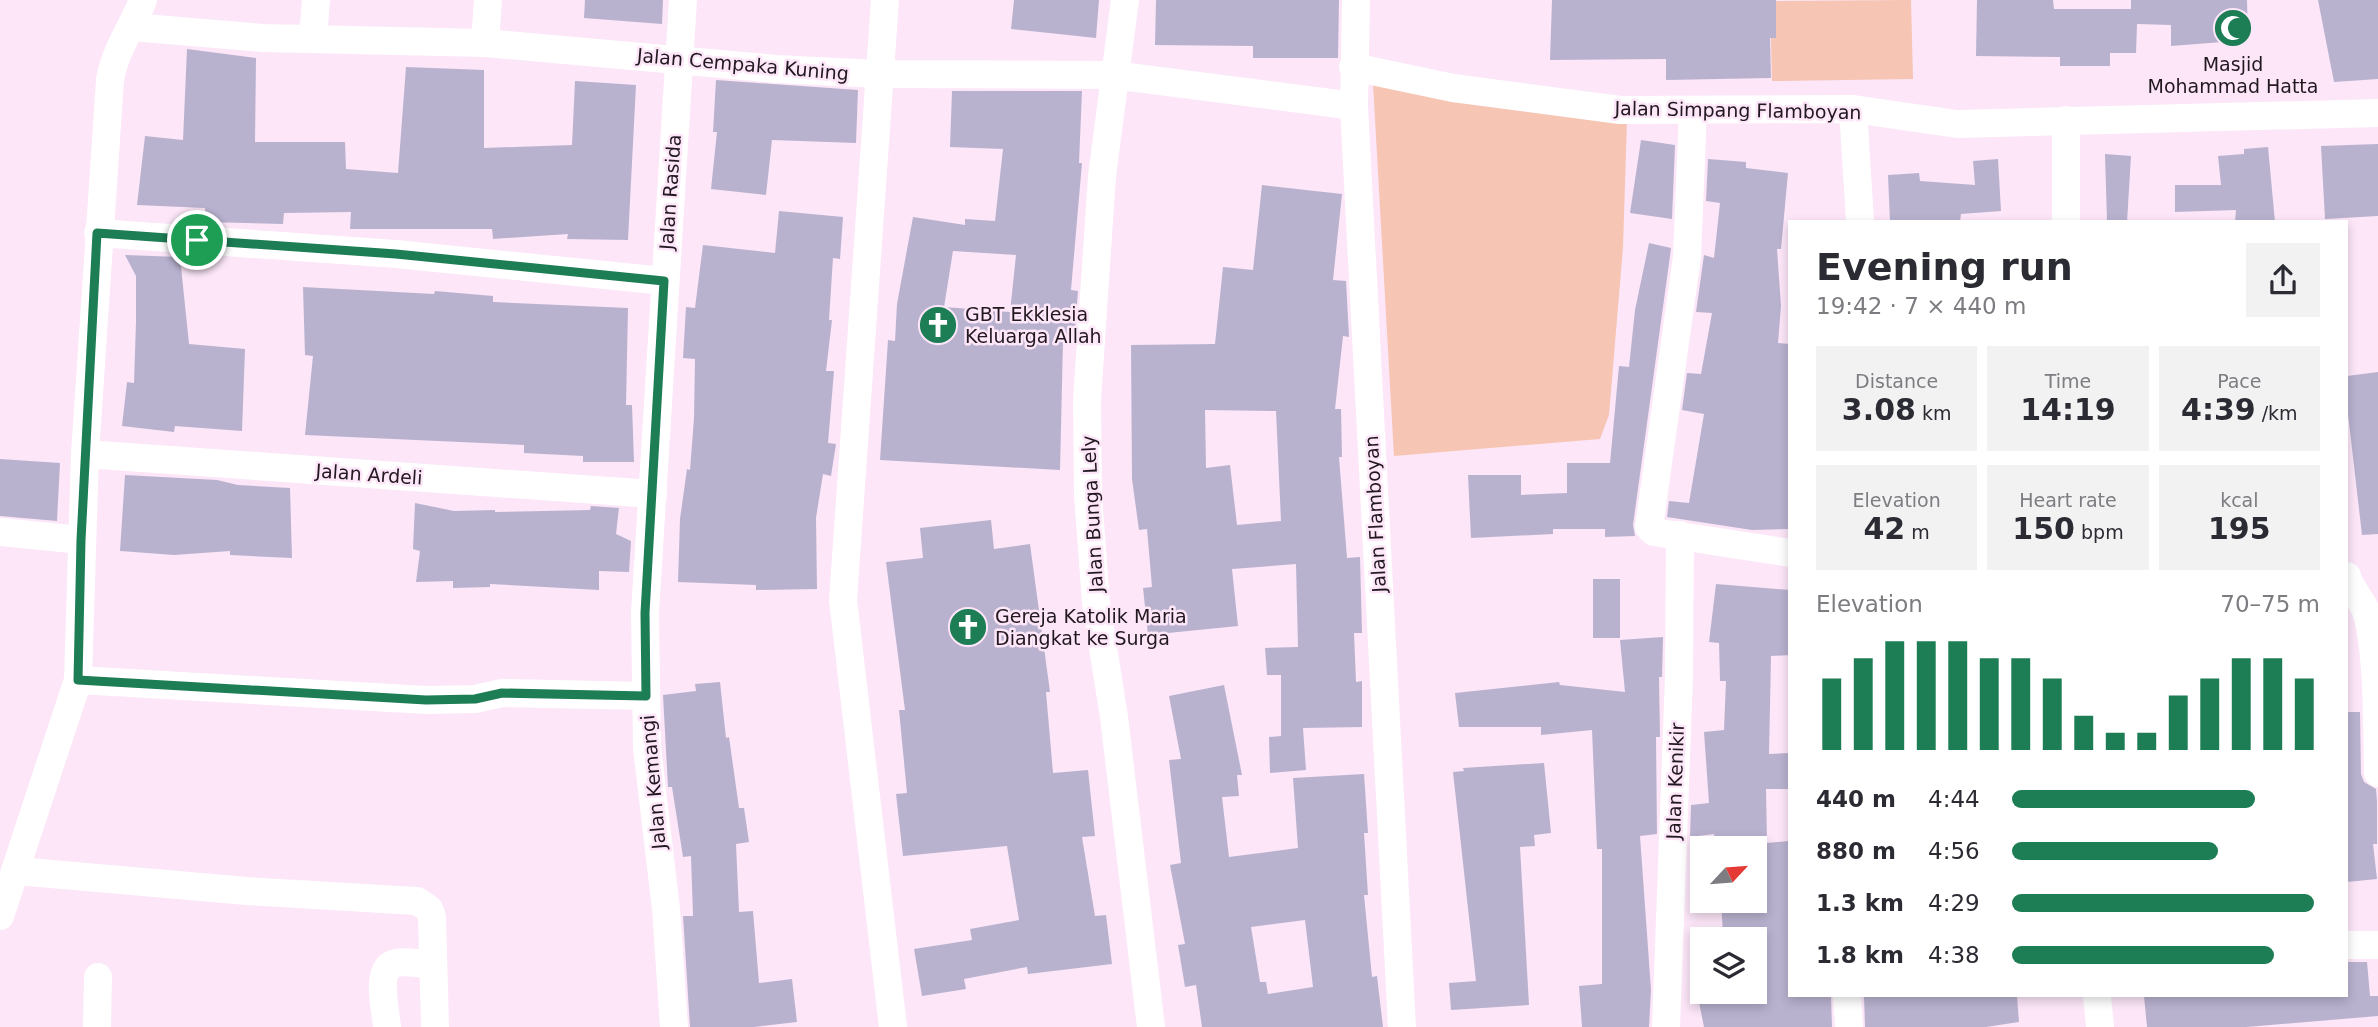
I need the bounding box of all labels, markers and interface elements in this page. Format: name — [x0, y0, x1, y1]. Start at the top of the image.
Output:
mosque icon: Masjid Mohammad Hatta — [2212, 7, 2254, 49]
street label: Jalan Cempaka Kuning — [635, 44, 850, 84]
place label: Masjid Mohammad Hatta — [2148, 53, 2318, 97]
street label: Jalan Simpang Flamboyan — [1613, 97, 1862, 123]
street label: Jalan Rasida — [655, 134, 685, 251]
pin — [167, 210, 227, 270]
icon: arrive — [178, 221, 216, 259]
button: share — [2246, 243, 2320, 317]
text: Evening run — [1816, 245, 2073, 289]
text: 19:42 · 7 × 440 m — [1816, 293, 2026, 319]
place label: GBT Ekklesia Keluarga Allah — [965, 303, 1102, 347]
church icon: GBT Ekklesia Keluarga Allah — [917, 304, 959, 346]
text: Distance — [1855, 370, 1938, 392]
text: Time — [2045, 370, 2091, 392]
text: Pace — [2217, 370, 2262, 392]
text: 3.08 — [1842, 392, 1916, 427]
text: 14:19 — [2020, 392, 2116, 427]
text: 4:39 — [2181, 392, 2256, 427]
text: km — [1916, 402, 1951, 424]
text: /km — [2256, 402, 2298, 424]
street label: Jalan Bunga Lely — [1077, 435, 1107, 594]
street label: Jalan Flamboyan — [1360, 435, 1390, 594]
street label: Jalan Ardeli — [314, 459, 423, 489]
text: Elevation — [1853, 489, 1941, 511]
text: Heart rate — [2019, 489, 2117, 511]
text: kcal — [2220, 489, 2259, 511]
text: 42 — [1864, 511, 1905, 546]
text: 150 — [2012, 511, 2075, 546]
text: 195 — [2208, 511, 2271, 546]
text: m — [1905, 521, 1930, 543]
text: bpm — [2075, 521, 2124, 543]
text: Elevation — [1816, 591, 1923, 617]
text: 70–75 m — [2220, 591, 2320, 617]
place label: Gereja Katolik Maria Diangkat ke Surga — [995, 605, 1187, 649]
church icon: Gereja Katolik Maria Diangkat ke Surga — [947, 606, 989, 648]
street label: Jalan Kemangi — [636, 714, 670, 851]
street label: Jalan Kenikir — [1662, 722, 1688, 841]
text: 440 m — [1816, 786, 1896, 812]
text: 4:44 — [1928, 786, 1980, 812]
north arrow — [1690, 836, 1768, 914]
map controls — [1690, 836, 1767, 1004]
text: 880 m — [1816, 838, 1896, 864]
text: 4:56 — [1928, 838, 1980, 864]
text: 1.3 km — [1816, 890, 1904, 916]
text: 4:29 — [1928, 890, 1980, 916]
button: layers — [1690, 927, 1767, 1004]
text: 1.8 km — [1816, 942, 1904, 968]
text: 4:38 — [1928, 942, 1980, 968]

